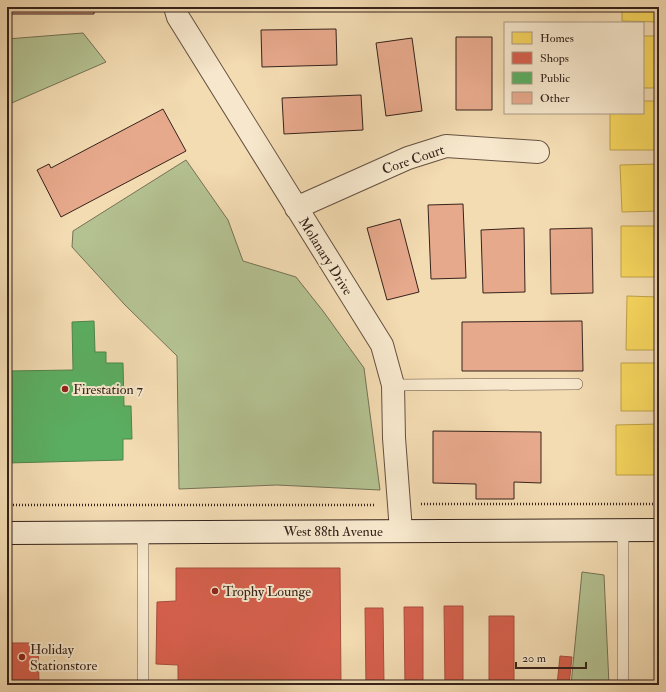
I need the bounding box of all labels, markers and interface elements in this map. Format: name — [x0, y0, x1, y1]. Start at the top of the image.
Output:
legend — [504, 22, 644, 114]
text: Homes — [540, 31, 574, 46]
text: Shops — [540, 51, 569, 66]
text: Public — [540, 71, 570, 86]
text: Other — [540, 91, 570, 106]
street label: Core Court — [380, 141, 447, 178]
street label: Molanary Drive — [294, 214, 356, 299]
place label: Firestation 7 — [73, 381, 144, 398]
marker: Firestation 7 — [60, 384, 70, 394]
street label: West 88th Avenue — [282, 523, 383, 540]
place label: Trophy Lounge — [223, 583, 311, 601]
marker: Trophy Lounge — [210, 586, 220, 596]
place label: Holiday Stationstore — [30, 641, 97, 674]
scale bar — [516, 644, 586, 670]
text: 20 m — [522, 651, 547, 666]
marker: Holiday Stationstore — [17, 652, 27, 662]

